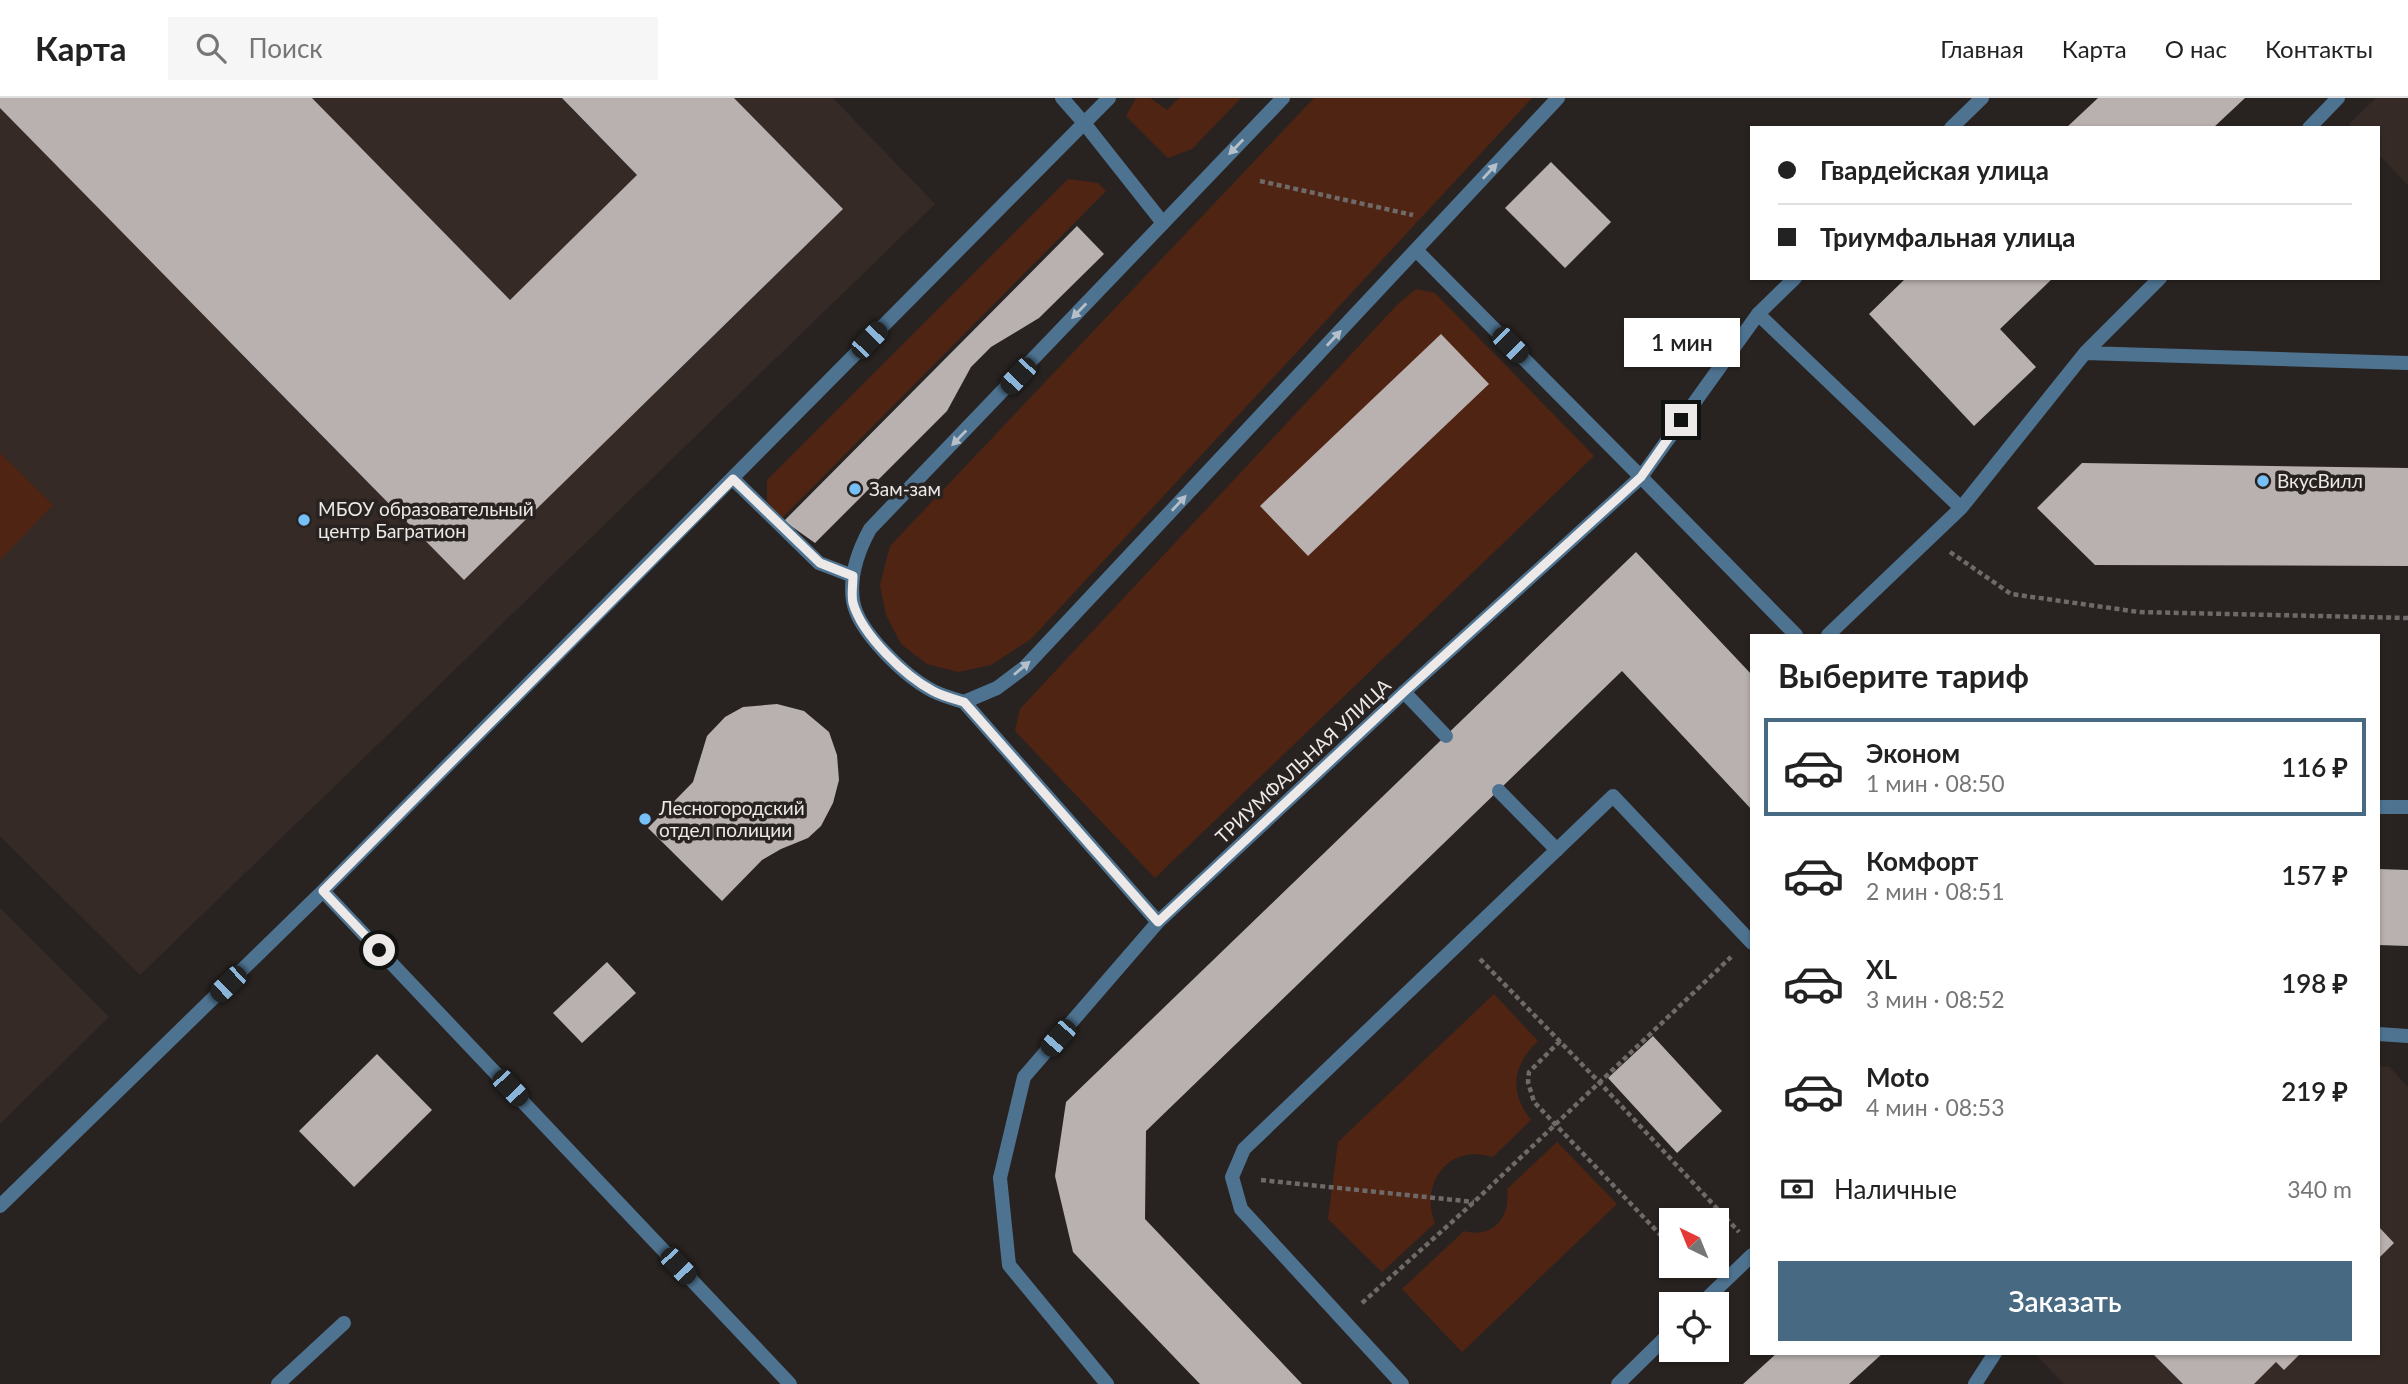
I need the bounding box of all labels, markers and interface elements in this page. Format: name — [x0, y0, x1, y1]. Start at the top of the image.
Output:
search box — [168, 17, 658, 80]
text: Карта — [35, 28, 126, 68]
icon: search — [192, 29, 230, 67]
text: Поиск — [248, 32, 323, 64]
text: Главная — [1940, 34, 2024, 63]
text: Карта — [2062, 34, 2127, 63]
text: О нас — [2165, 34, 2227, 63]
text: Контакты — [2265, 34, 2373, 63]
one-way arrow — [1229, 138, 1245, 155]
text: Гвардейская улица — [1820, 154, 2049, 186]
one-way arrow — [1481, 163, 1497, 180]
text: Триумфальная улица — [1820, 221, 2076, 253]
one-way arrow — [1071, 302, 1087, 319]
car — [847, 318, 892, 362]
callout: 1 мин — [1623, 318, 1739, 368]
car — [1488, 323, 1533, 367]
text: 1 мин — [1651, 328, 1713, 356]
one-way arrow — [1326, 329, 1343, 346]
car — [996, 353, 1041, 399]
route end — [1665, 404, 1697, 436]
one-way arrow — [950, 429, 967, 446]
place label: ВкусВилл — [2277, 469, 2363, 492]
marker: ВкусВилл — [2255, 473, 2271, 489]
place label: Зам-зам — [869, 477, 941, 500]
marker: Зам-зам — [847, 481, 863, 497]
one-way arrow — [1170, 495, 1187, 512]
place label: МБОУ образовательный центр Багратион — [318, 497, 534, 542]
marker: МБОУ образовательный центр Багратион — [296, 512, 312, 528]
text: Выберите тариф — [1778, 656, 2029, 695]
one-way arrow — [1013, 661, 1031, 676]
street label: ТРИУМФАЛЬНАЯ УЛИЦА — [1210, 673, 1395, 848]
icon: car — [1782, 736, 1845, 799]
text: Эконом — [1866, 737, 1960, 769]
text: 116 ₽ — [2281, 751, 2348, 783]
text: 1 мин · 08:50 — [1866, 769, 2005, 797]
place label: Лесногородский отдел полиции — [658, 796, 805, 841]
marker: Лесногородский отдел полиции — [637, 811, 653, 827]
icon: car — [1782, 844, 1845, 907]
text: Комфорт — [1866, 845, 1978, 877]
text: 157 ₽ — [2281, 859, 2348, 891]
text: 2 мин · 08:51 — [1866, 877, 2005, 905]
route start — [363, 934, 395, 966]
icon: car — [1782, 952, 1845, 1015]
text: XL — [1866, 953, 1897, 985]
car — [206, 962, 251, 1006]
text: 198 ₽ — [2281, 967, 2348, 999]
text: 3 мин · 08:52 — [1866, 985, 2005, 1013]
car — [1037, 1015, 1080, 1061]
icon: car — [1782, 1060, 1845, 1123]
text: Moto — [1866, 1061, 1929, 1093]
car — [488, 1065, 533, 1111]
text: 219 ₽ — [2281, 1075, 2348, 1107]
text: 4 мин · 08:53 — [1866, 1093, 2005, 1121]
icon: cash — [1778, 1170, 1816, 1208]
text: Наличные — [1834, 1173, 1957, 1205]
text: 340 m — [2287, 1175, 2352, 1203]
north arrow — [1659, 1208, 1729, 1278]
map controls — [1659, 1208, 1729, 1362]
car — [656, 1243, 701, 1289]
button: Заказать — [1778, 1261, 2352, 1341]
button: locate — [1659, 1292, 1729, 1362]

